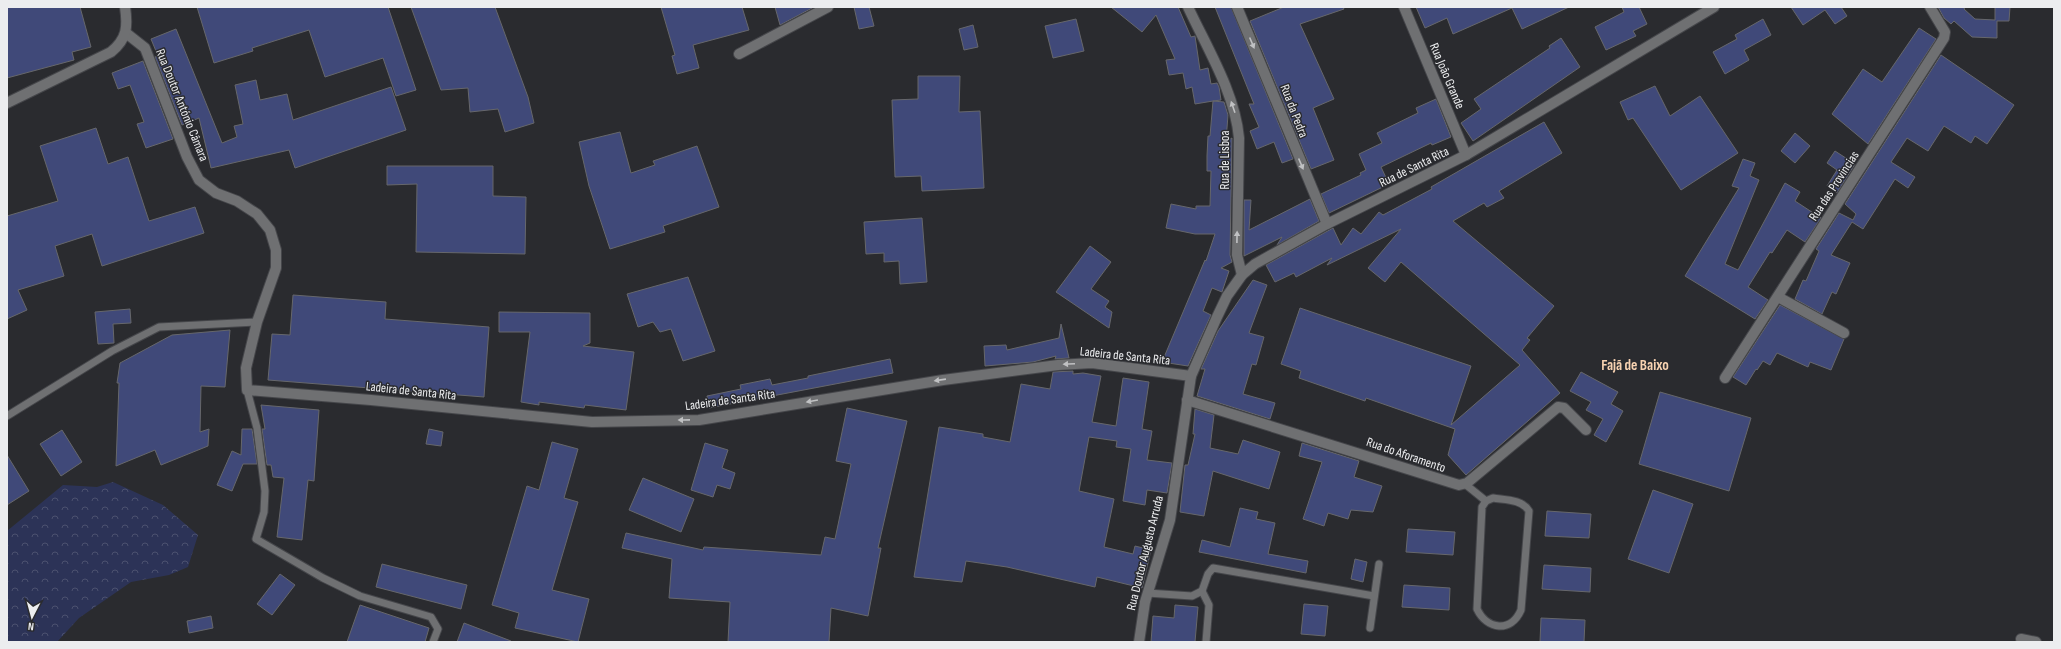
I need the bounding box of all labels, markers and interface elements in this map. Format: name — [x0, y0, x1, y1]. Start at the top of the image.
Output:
one-way arrow — [1249, 37, 1256, 49]
street label: Rua João Grande — [1426, 41, 1468, 111]
street label: Rua Doutor António Câmara — [152, 46, 212, 164]
street label: Rua da Pedra — [1277, 82, 1311, 140]
one-way arrow — [1230, 101, 1236, 113]
street label: Rua de Lisboa — [1217, 131, 1233, 189]
street label: Rua de Santa Rita — [1376, 143, 1452, 191]
street label: Rua das Provincias — [1805, 148, 1863, 224]
one-way arrow — [1298, 158, 1304, 170]
one-way arrow — [1234, 230, 1240, 243]
street label: Ladeira de Santa Rita — [1079, 343, 1171, 369]
district label: Fajã de Baixo — [1601, 356, 1669, 375]
one-way arrow — [1063, 361, 1075, 368]
one-way arrow — [934, 377, 946, 383]
street label: Ladeira de Santa Rita — [365, 378, 457, 404]
street label: Ladeira de Santa Rita — [684, 386, 776, 414]
one-way arrow — [806, 398, 818, 404]
one-way arrow — [678, 417, 690, 424]
street label: Rua do Aforamento — [1364, 434, 1448, 476]
street label: Rua Doutor Augusto Arruda — [1123, 494, 1167, 612]
north arrow — [12, 597, 52, 637]
text: N — [27, 620, 35, 633]

